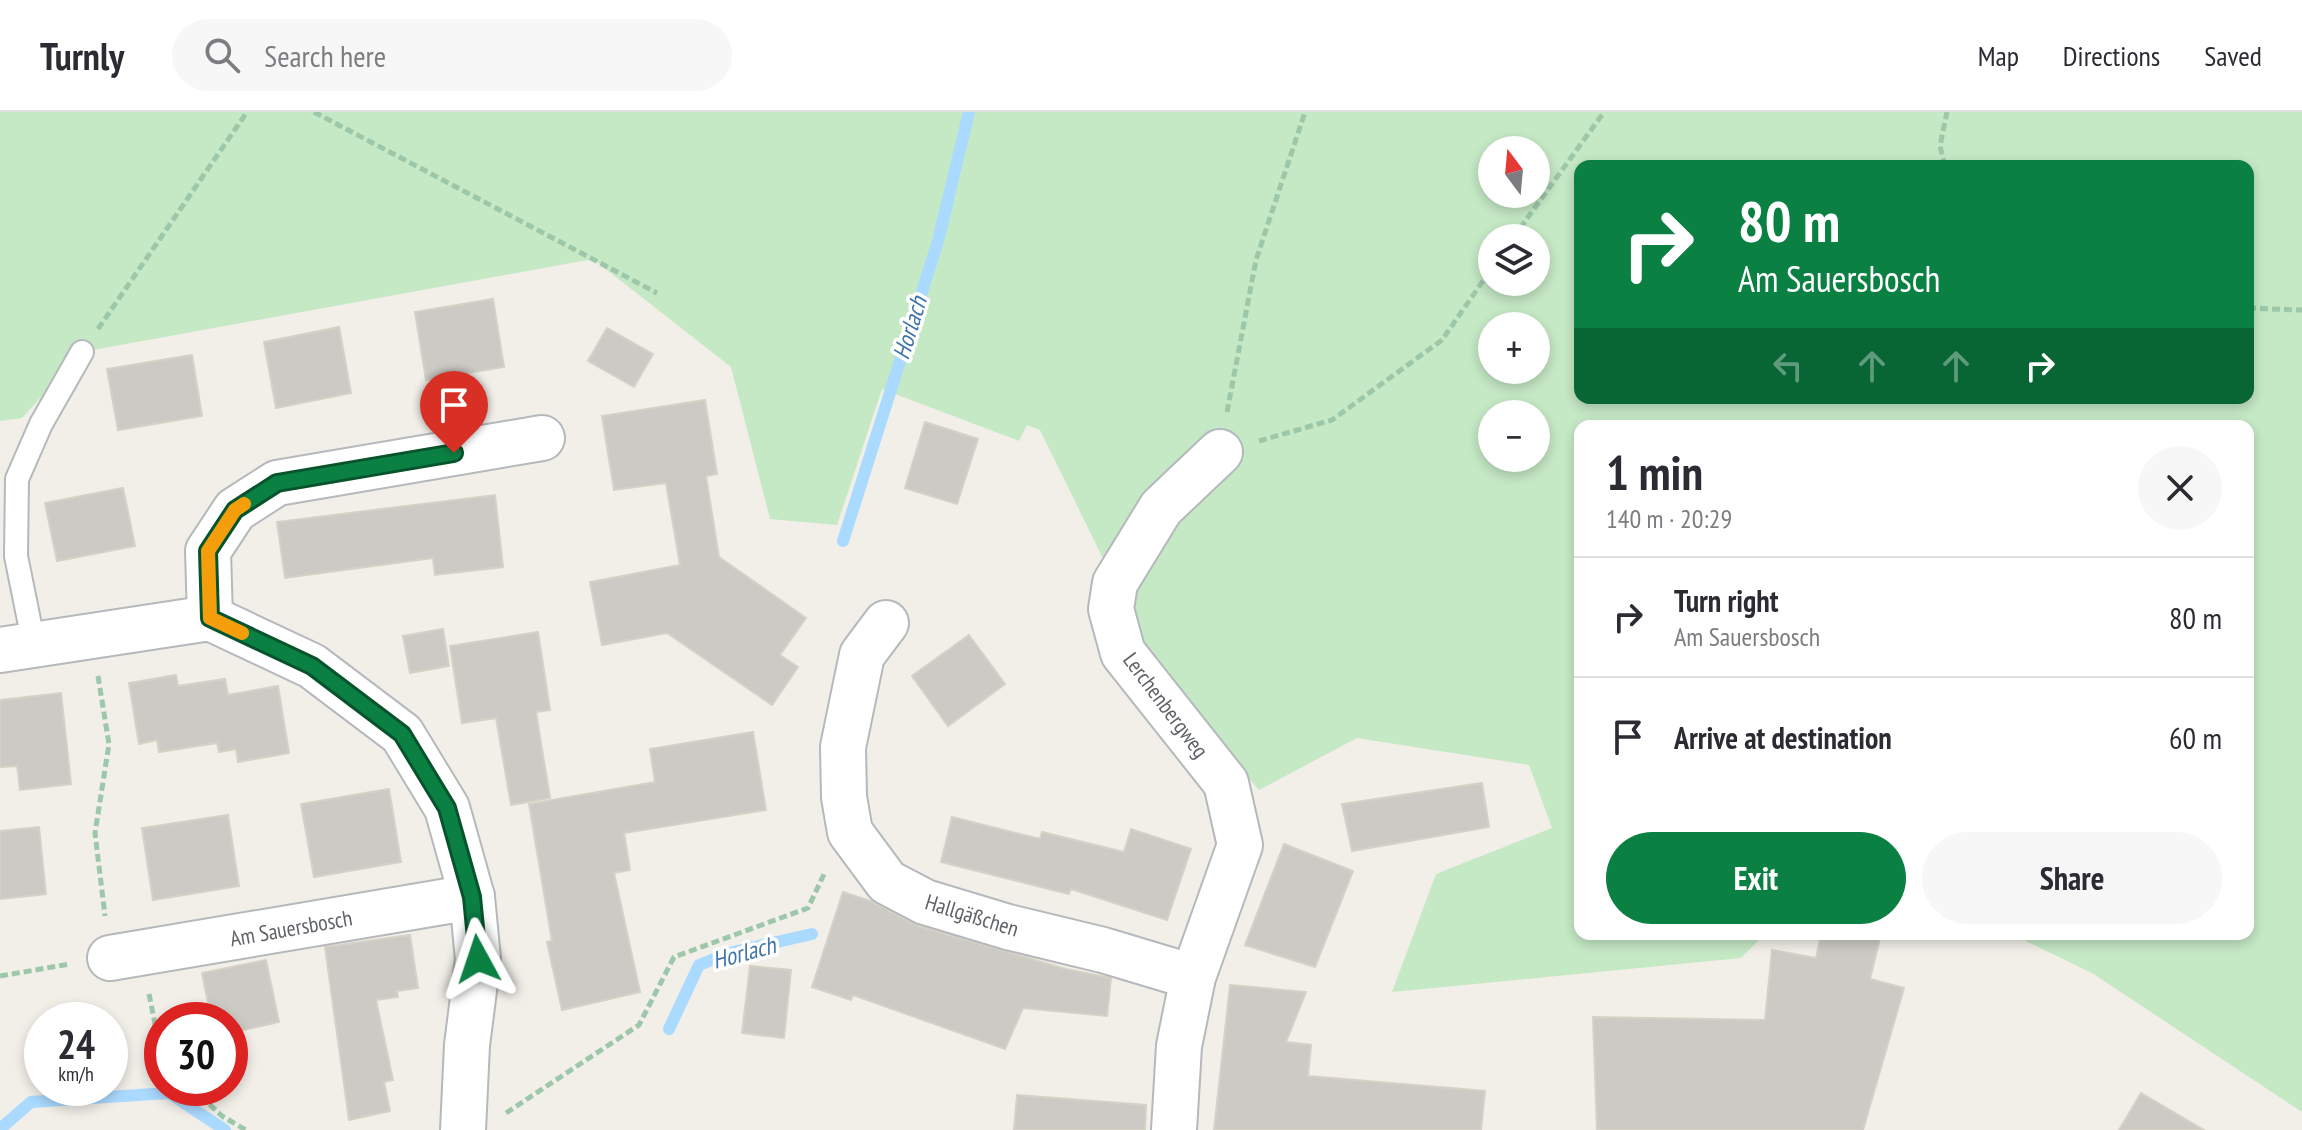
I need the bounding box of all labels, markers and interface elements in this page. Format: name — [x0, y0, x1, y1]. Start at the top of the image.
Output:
search box — [172, 19, 732, 91]
text: Turnly — [40, 31, 124, 80]
icon: search — [200, 33, 244, 77]
text: Search here — [264, 36, 386, 75]
text: Map — [1978, 37, 2019, 74]
text: Directions — [2063, 37, 2160, 74]
text: Saved — [2204, 37, 2262, 74]
north arrow — [1478, 136, 1550, 208]
map controls — [1478, 136, 1550, 472]
text: 80 m — [1738, 185, 1840, 257]
icon: right — [1606, 192, 1710, 296]
button: layers — [1478, 224, 1550, 296]
text: Am Sauersbosch — [1738, 255, 1940, 302]
water label: Horlach — [885, 291, 934, 363]
button: + — [1478, 312, 1550, 384]
icon: left — [1766, 344, 1810, 388]
icon: ahead — [1850, 344, 1894, 388]
icon: ahead — [1934, 344, 1978, 388]
icon: right — [2018, 344, 2062, 388]
pin — [420, 371, 488, 453]
icon: arrive — [432, 383, 476, 427]
button: − — [1478, 400, 1550, 472]
text: 1 min — [1606, 441, 1703, 503]
button: close — [2138, 446, 2222, 530]
text: 140 m · 20:29 — [1606, 502, 1732, 535]
text: Turn right — [1674, 581, 1778, 620]
icon: right — [1606, 595, 1650, 639]
text: 80 m — [2169, 598, 2222, 637]
text: Am Sauersbosch — [1674, 620, 1820, 653]
street label: Lerchenbergweg — [1117, 647, 1215, 763]
icon: arrive — [1606, 715, 1650, 759]
text: Arrive at destination — [1674, 718, 1892, 757]
text: 60 m — [2169, 718, 2222, 757]
button: Exit — [1606, 832, 1906, 924]
button: Share — [1922, 832, 2222, 924]
street label: Hallgäßchen — [922, 888, 1022, 942]
street label: Am Sauersbosch — [228, 903, 354, 953]
position arrow — [436, 917, 520, 1001]
water label: Horlach — [709, 929, 780, 976]
speed limit sign: 30 — [144, 1002, 248, 1106]
text: 24 — [57, 1018, 95, 1070]
text: km/h — [58, 1061, 94, 1087]

